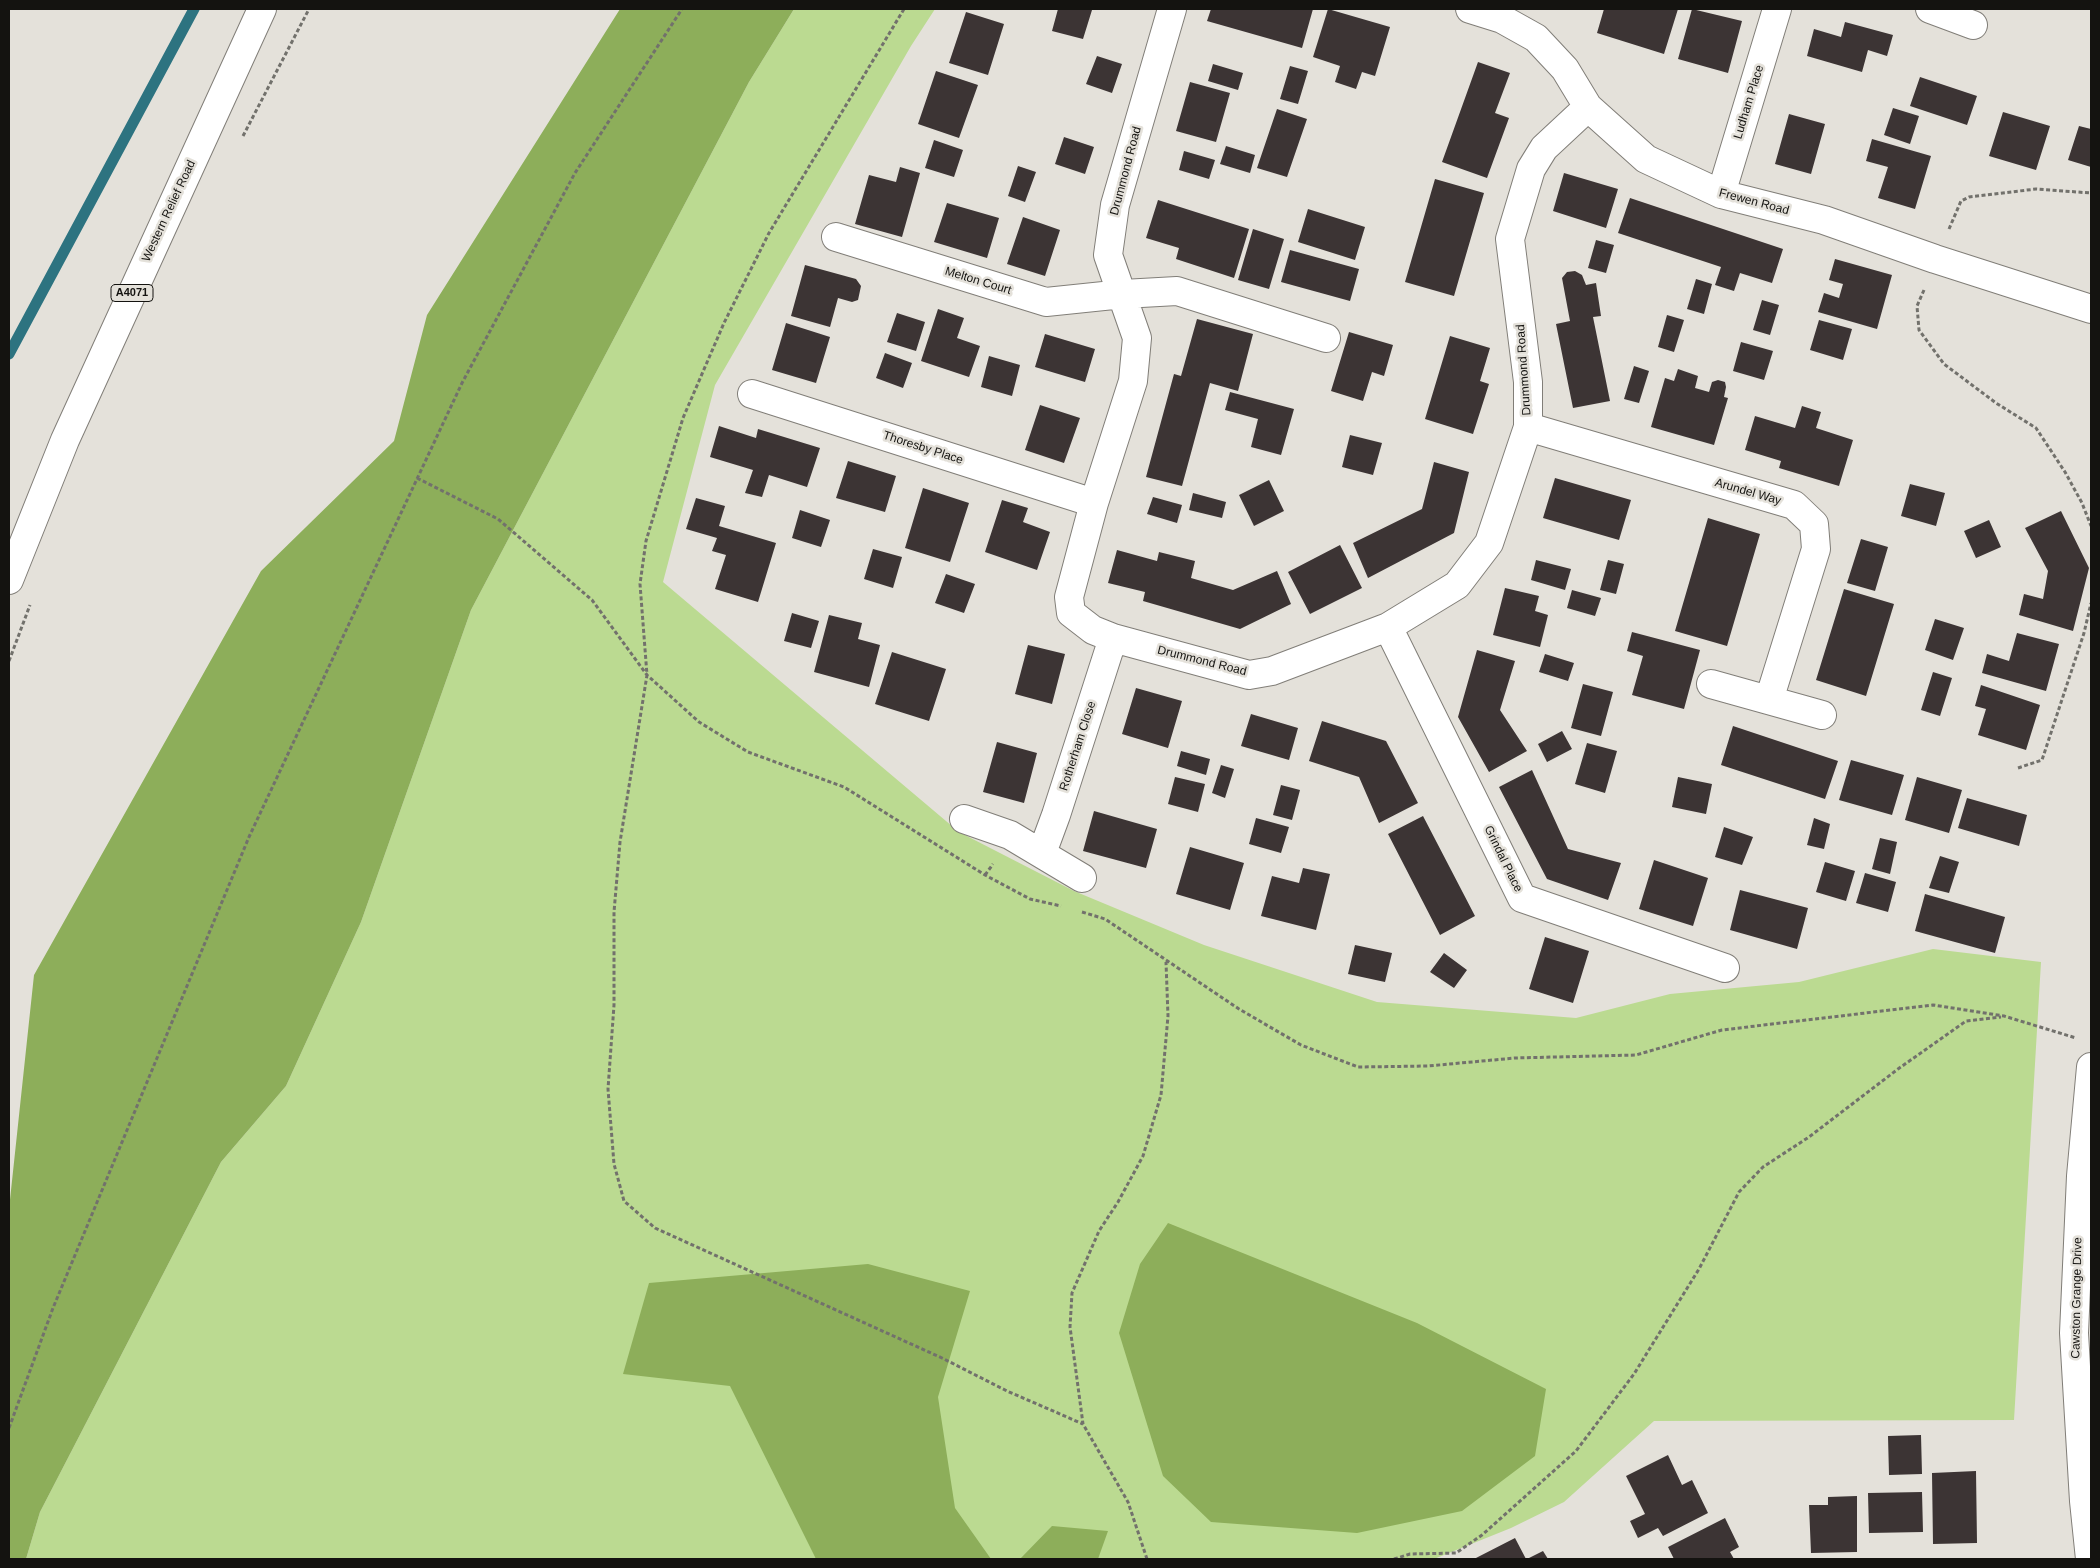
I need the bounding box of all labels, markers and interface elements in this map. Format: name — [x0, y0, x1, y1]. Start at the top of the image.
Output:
street label: Ludham Place — [1731, 63, 1767, 141]
street label: Drummond Road — [1107, 125, 1145, 217]
street label: Western Relief Road — [139, 158, 199, 264]
street label: Frewen Road — [1717, 186, 1791, 218]
street label: Melton Court — [943, 264, 1013, 298]
road number: A4071 — [111, 284, 153, 302]
street label: Drummond Road — [1514, 324, 1534, 416]
street label: Thoresby Place — [881, 428, 965, 468]
street label: Arundel Way — [1713, 476, 1783, 508]
street label: Drummond Road — [1156, 643, 1248, 679]
street label: Rotherham Close — [1057, 699, 1099, 793]
street label: Grindal Place — [1481, 823, 1525, 895]
street label: Cawston Grange Drive — [2069, 1237, 2085, 1359]

